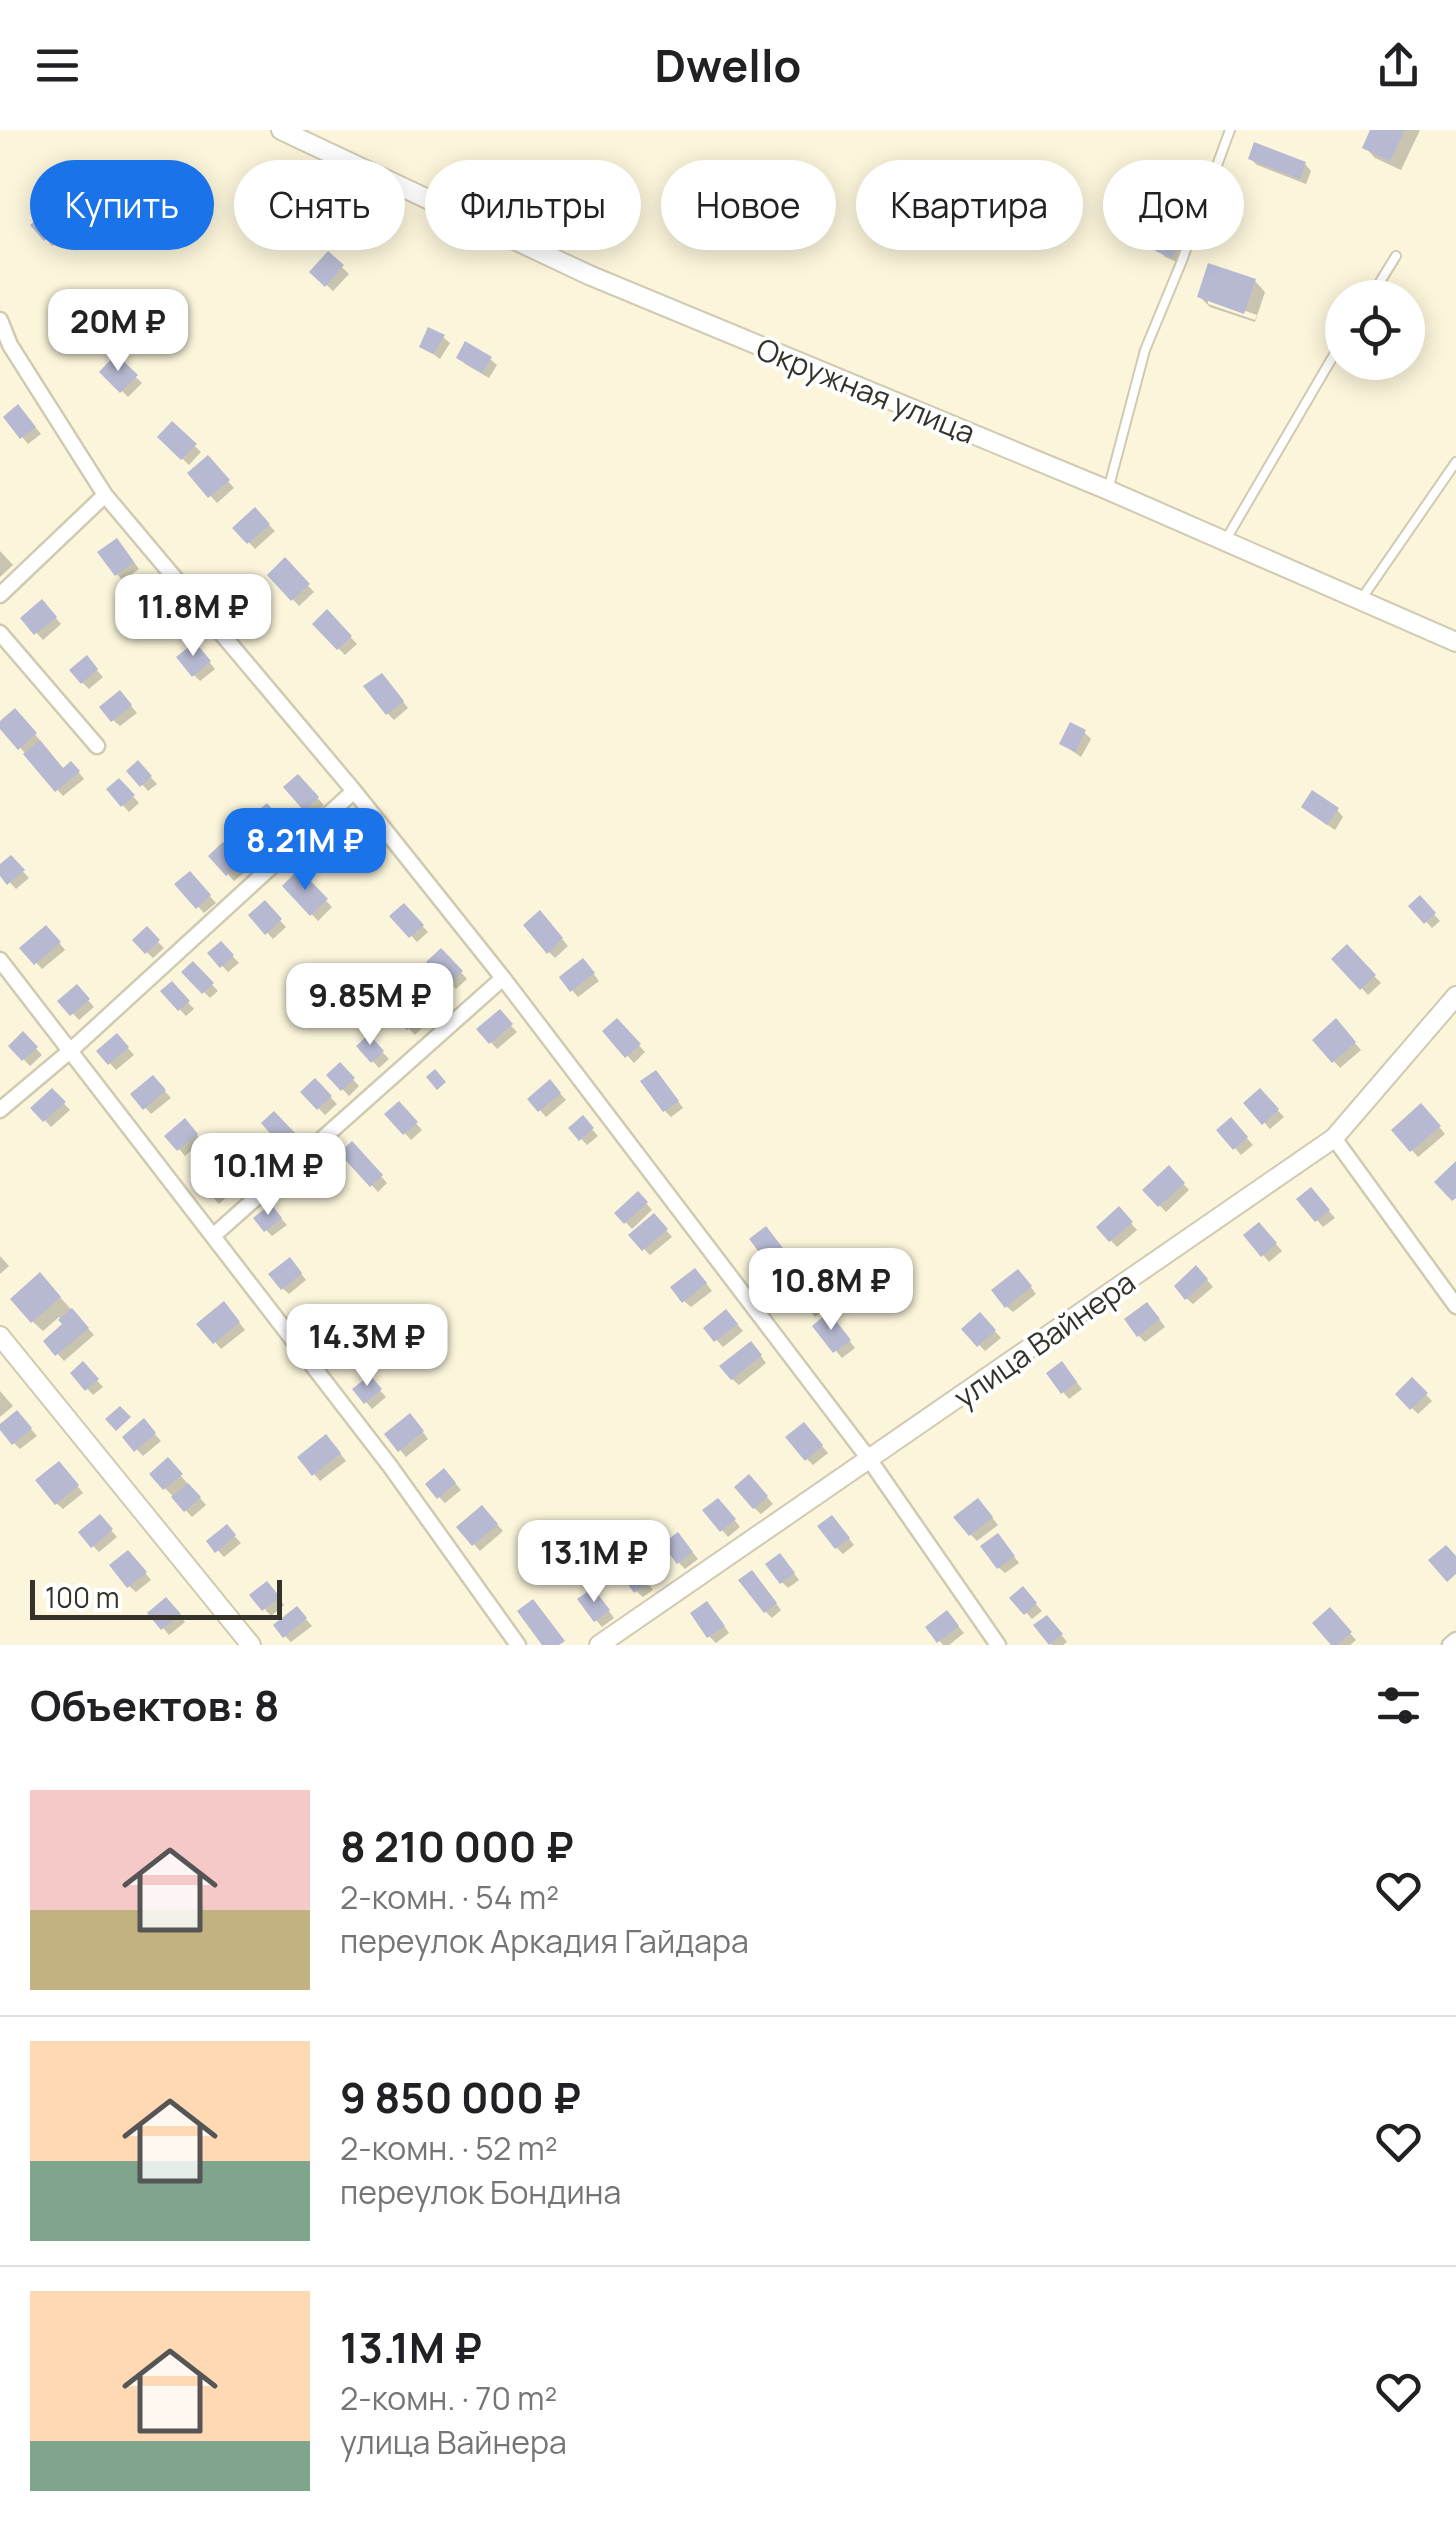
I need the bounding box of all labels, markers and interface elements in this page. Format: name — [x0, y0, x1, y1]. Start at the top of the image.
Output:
text: Dwello — [655, 34, 801, 96]
icon: menu — [30, 38, 85, 93]
icon: share — [1371, 38, 1426, 93]
chip: Купить — [30, 160, 214, 250]
chip: Снять — [234, 160, 405, 250]
chip: Фильтры — [425, 160, 641, 250]
chip: Новое — [661, 160, 836, 250]
chip: Квартира — [856, 160, 1083, 250]
chip: Дом — [1103, 160, 1244, 250]
map controls — [1325, 280, 1425, 380]
button: locate — [1325, 280, 1425, 380]
pin: 20M ₽ — [48, 289, 188, 374]
text: 20M ₽ — [70, 299, 166, 343]
street label: Окружная улица — [751, 327, 981, 453]
pin: 11.8M ₽ — [101, 574, 285, 659]
text: 11.8M ₽ — [137, 584, 249, 628]
pin: 8.21M ₽ — [213, 808, 397, 893]
text: 8.21M ₽ — [246, 818, 364, 862]
pin: 9.85M ₽ — [278, 963, 462, 1048]
text: 9.85M ₽ — [308, 973, 432, 1017]
pin: 10.1M ₽ — [176, 1133, 360, 1218]
text: 10.1M ₽ — [213, 1143, 323, 1187]
pin: 10.8M ₽ — [739, 1248, 923, 1333]
text: 10.8M ₽ — [771, 1258, 891, 1302]
street label: улица Вайнера — [945, 1261, 1143, 1417]
pin: 14.3M ₽ — [275, 1304, 459, 1389]
text: 14.3M ₽ — [309, 1314, 425, 1358]
pin: 13.1M ₽ — [502, 1520, 686, 1605]
text: 13.1M ₽ — [540, 1530, 648, 1574]
scale bar — [30, 1575, 282, 1620]
text: 100 m — [45, 1578, 119, 1616]
text: Объектов: 8 — [30, 1676, 279, 1734]
icon: filters — [1371, 1678, 1426, 1733]
text: 8 210 000 ₽ — [340, 1817, 574, 1875]
icon: home — [110, 1830, 230, 1950]
icon: heart — [1371, 1863, 1426, 1918]
text: 2-комн. · 54 m² — [340, 1875, 559, 1919]
text: переулок Аркадия Гайдара — [340, 1919, 749, 1963]
text: 9 850 000 ₽ — [340, 2068, 581, 2126]
icon: home — [110, 2081, 230, 2201]
icon: heart — [1371, 2114, 1426, 2169]
text: 2-комн. · 52 m² — [340, 2126, 558, 2170]
text: переулок Бондина — [340, 2170, 621, 2214]
text: 13.1M ₽ — [340, 2318, 482, 2376]
icon: home — [110, 2331, 230, 2451]
icon: heart — [1371, 2364, 1426, 2419]
text: 2-комн. · 70 m² — [340, 2376, 557, 2420]
text: улица Вайнера — [340, 2420, 567, 2464]

